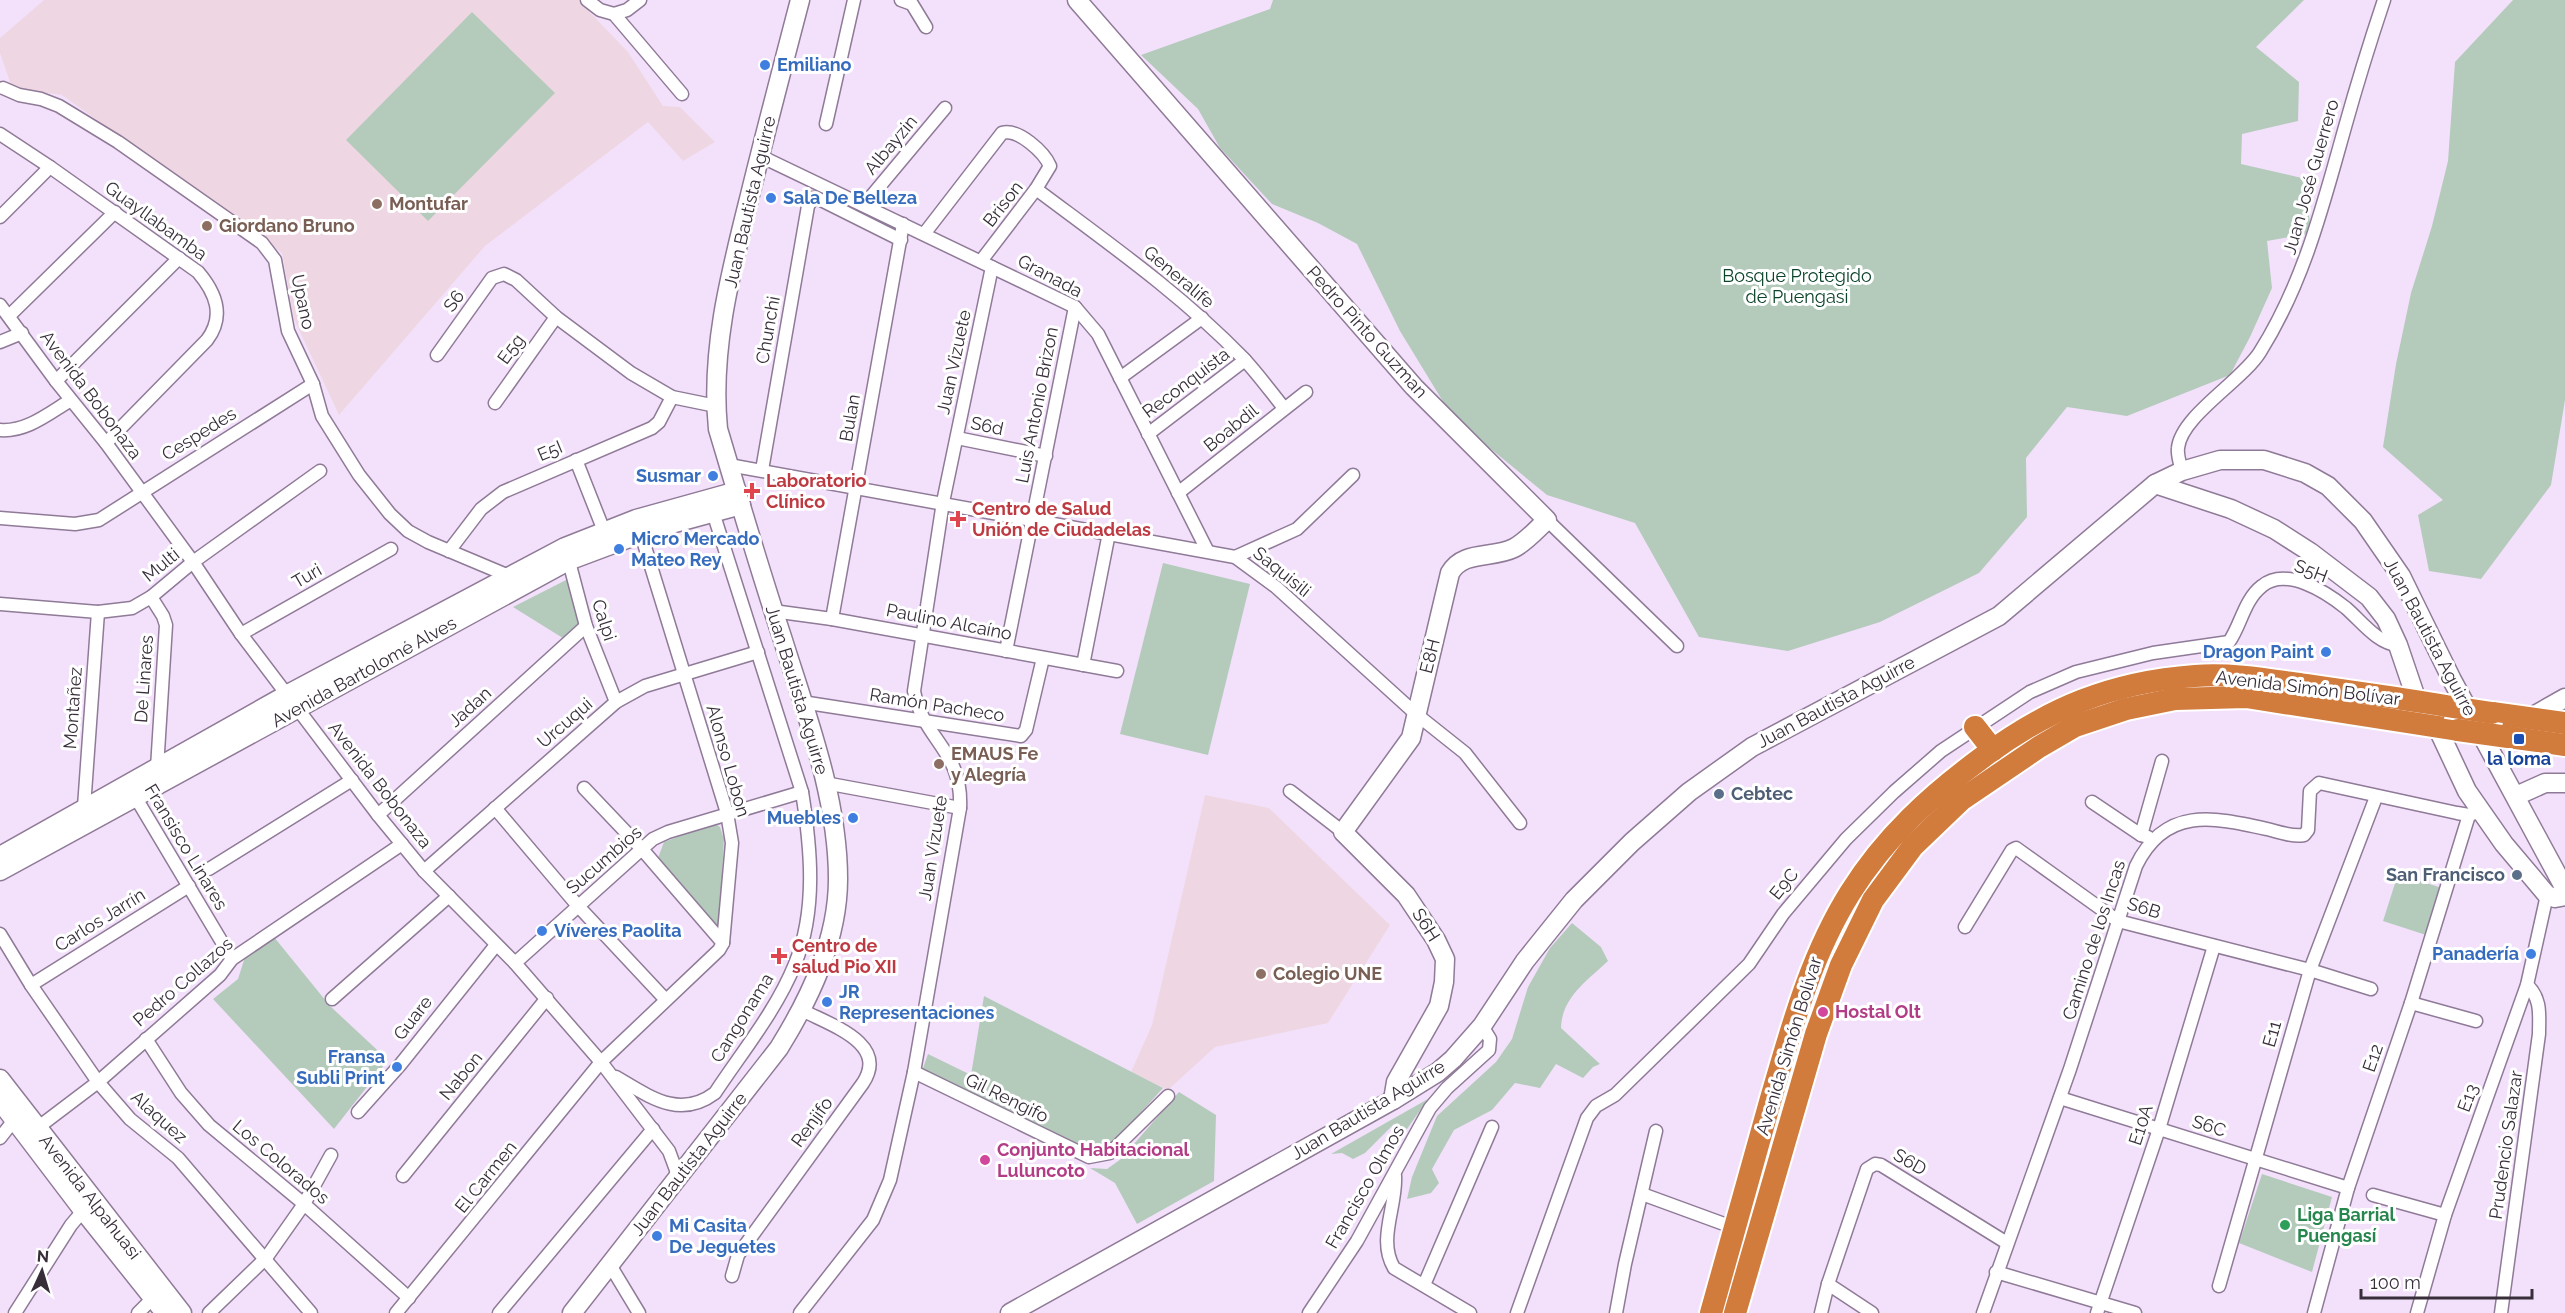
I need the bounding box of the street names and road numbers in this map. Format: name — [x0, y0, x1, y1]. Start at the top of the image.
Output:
street label: Juan José Guerrero — [2278, 97, 2343, 257]
street label: Albayzin — [860, 111, 921, 179]
street label: Juan Bautista Aguirre — [720, 113, 780, 290]
street label: Guayllabamba — [101, 177, 211, 265]
street label: Brison — [978, 177, 1027, 231]
street label: Generalife — [1140, 241, 1219, 312]
street label: Granada — [1014, 250, 1086, 301]
street label: Pedro Pinto Guzman — [1303, 261, 1432, 402]
street label: Upano — [287, 273, 320, 332]
street label: S6 — [439, 286, 469, 316]
street label: Chunchi — [751, 294, 784, 365]
street label: Juan Vizuete — [932, 307, 975, 416]
street label: Luis Antonio Brizon — [1011, 325, 1062, 485]
street label: Avenida Bobonaza — [36, 327, 146, 463]
street label: E5g — [493, 330, 528, 368]
street label: Reconquista — [1138, 343, 1233, 422]
street label: Bulan — [835, 393, 864, 443]
street label: Boabdil — [1199, 399, 1262, 456]
street label: Cespedes — [158, 402, 240, 465]
street label: S6d — [969, 412, 1005, 439]
street label: E5I — [534, 436, 566, 465]
street label: Saquisili — [1249, 542, 1315, 601]
street label: Multi — [138, 543, 183, 586]
street label: Juan Bautista Aguirre — [2380, 554, 2481, 720]
street label: S5H — [2292, 555, 2331, 586]
street label: Turi — [288, 559, 325, 592]
street label: Calpi — [588, 597, 621, 643]
street label: Paulino Alcaíno — [884, 599, 1014, 644]
street label: Juan Bautista Aguirre — [762, 603, 833, 777]
street label: Avenida Bartolomé Alves — [268, 612, 460, 731]
street label: De Linares — [130, 634, 157, 724]
street label: E8H — [1415, 636, 1444, 675]
street label: Juan Bautista Aguirre — [1753, 651, 1919, 752]
street label: Montañez — [59, 666, 86, 750]
street label: Avenida Simón Bolívar — [2215, 666, 2402, 709]
street label: Jadan — [444, 682, 495, 731]
street label: Ramón Pacheco — [868, 683, 1006, 726]
street label: Urcuqui — [533, 693, 596, 752]
street label: Alonso Lobon — [702, 702, 755, 819]
street label: Avenida Bobonaza — [324, 717, 436, 852]
street label: Fransisco Linares — [141, 780, 232, 914]
street label: Juan Vizuete — [914, 793, 951, 902]
street label: Sucumbios — [562, 821, 646, 898]
street label: Camino de los Incas — [2058, 857, 2129, 1023]
street label: E9C — [1765, 864, 1802, 903]
street label: Carlos Jarrín — [51, 884, 149, 956]
street label: S6B — [2125, 893, 2163, 923]
street label: S6H — [1408, 904, 1445, 945]
street label: Pedro Collazos — [129, 933, 237, 1030]
street label: Avenida Simón Bolívar — [1751, 953, 1826, 1138]
street label: Cangonama — [706, 969, 777, 1066]
street label: Guare — [389, 991, 437, 1044]
street label: E11 — [2258, 1018, 2285, 1049]
street label: E12 — [2358, 1041, 2387, 1075]
street label: Nabon — [435, 1047, 486, 1104]
street label: Juan Bautista Aguirre — [1287, 1055, 1449, 1164]
street label: Gil Rengifo — [962, 1068, 1052, 1127]
street label: Prudencio Salazar — [2485, 1069, 2526, 1221]
street label: E13 — [2453, 1081, 2482, 1115]
street label: Alaquez — [127, 1086, 192, 1147]
street label: Juan Bautista Aguirre — [626, 1088, 751, 1239]
street label: Renjifo — [786, 1092, 837, 1151]
street label: E10A — [2124, 1102, 2157, 1148]
street label: S6C — [2190, 1110, 2229, 1141]
street label: Los Colorados — [229, 1115, 334, 1208]
street label: Francisco Olmos — [1321, 1121, 1408, 1252]
street label: Avenida Alpahuasi — [35, 1130, 146, 1263]
street label: El Carmen — [450, 1137, 521, 1217]
street label: S6D — [1890, 1144, 1931, 1179]

